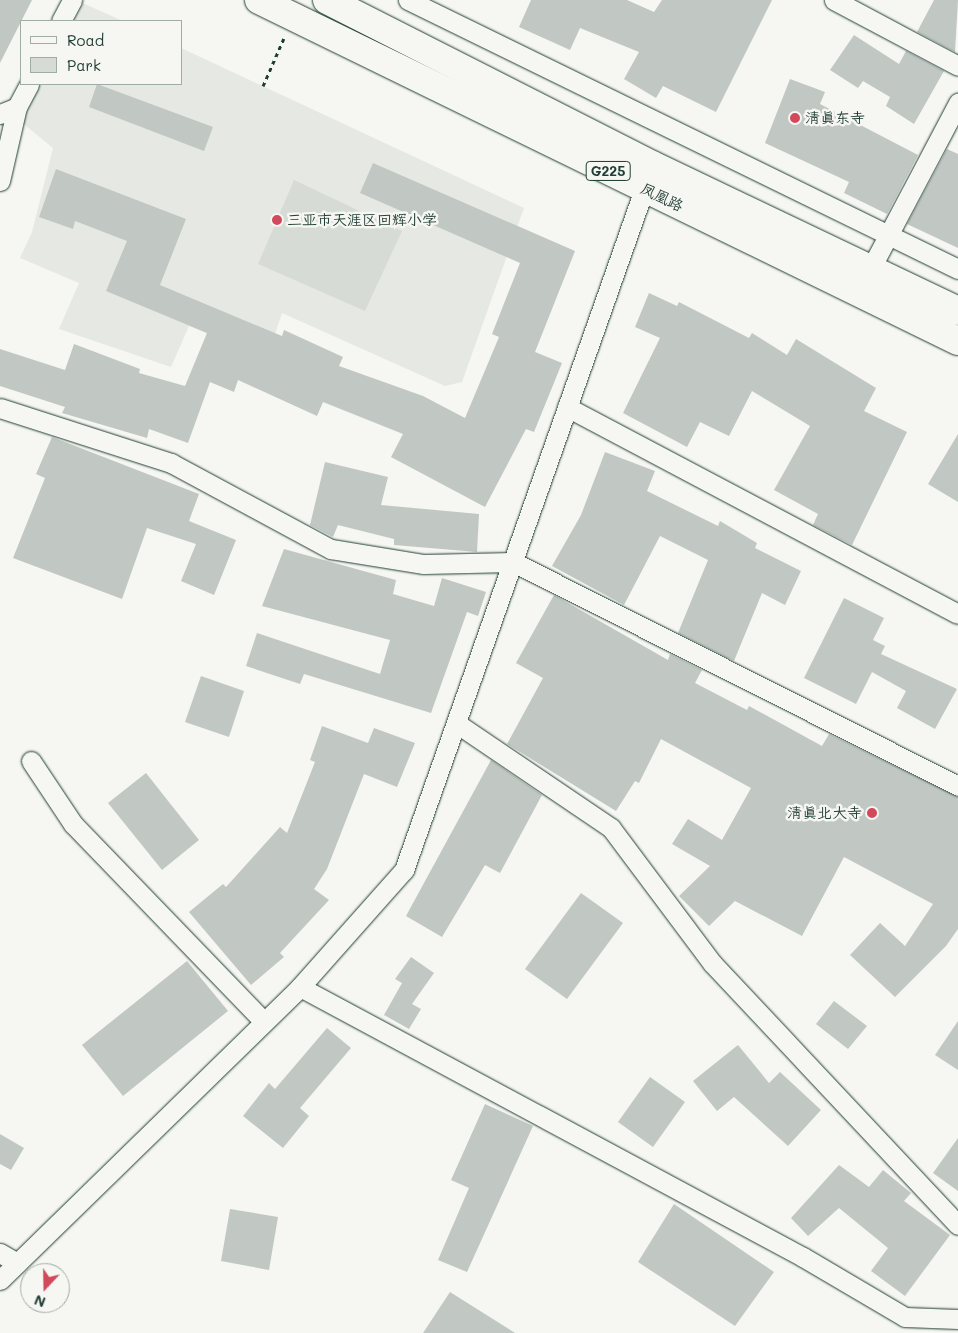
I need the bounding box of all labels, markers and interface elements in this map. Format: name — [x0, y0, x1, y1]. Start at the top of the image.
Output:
legend — [20, 20, 182, 85]
text: Road — [67, 30, 104, 50]
text: Park — [67, 55, 101, 75]
place label: 清真东寺 — [805, 109, 865, 127]
marker: 清真东寺 — [789, 112, 801, 124]
road number: G225 — [586, 160, 630, 182]
street label: 凤凰路 — [638, 179, 686, 215]
place label: 三亚市天涯区回辉小学 — [287, 211, 437, 229]
marker: 三亚市天涯区回辉小学 — [271, 214, 283, 226]
place label: 清真北大寺 — [787, 804, 862, 822]
marker: 清真北大寺 — [866, 807, 878, 819]
north arrow — [20, 1263, 70, 1313]
text: N — [31, 1291, 48, 1312]

